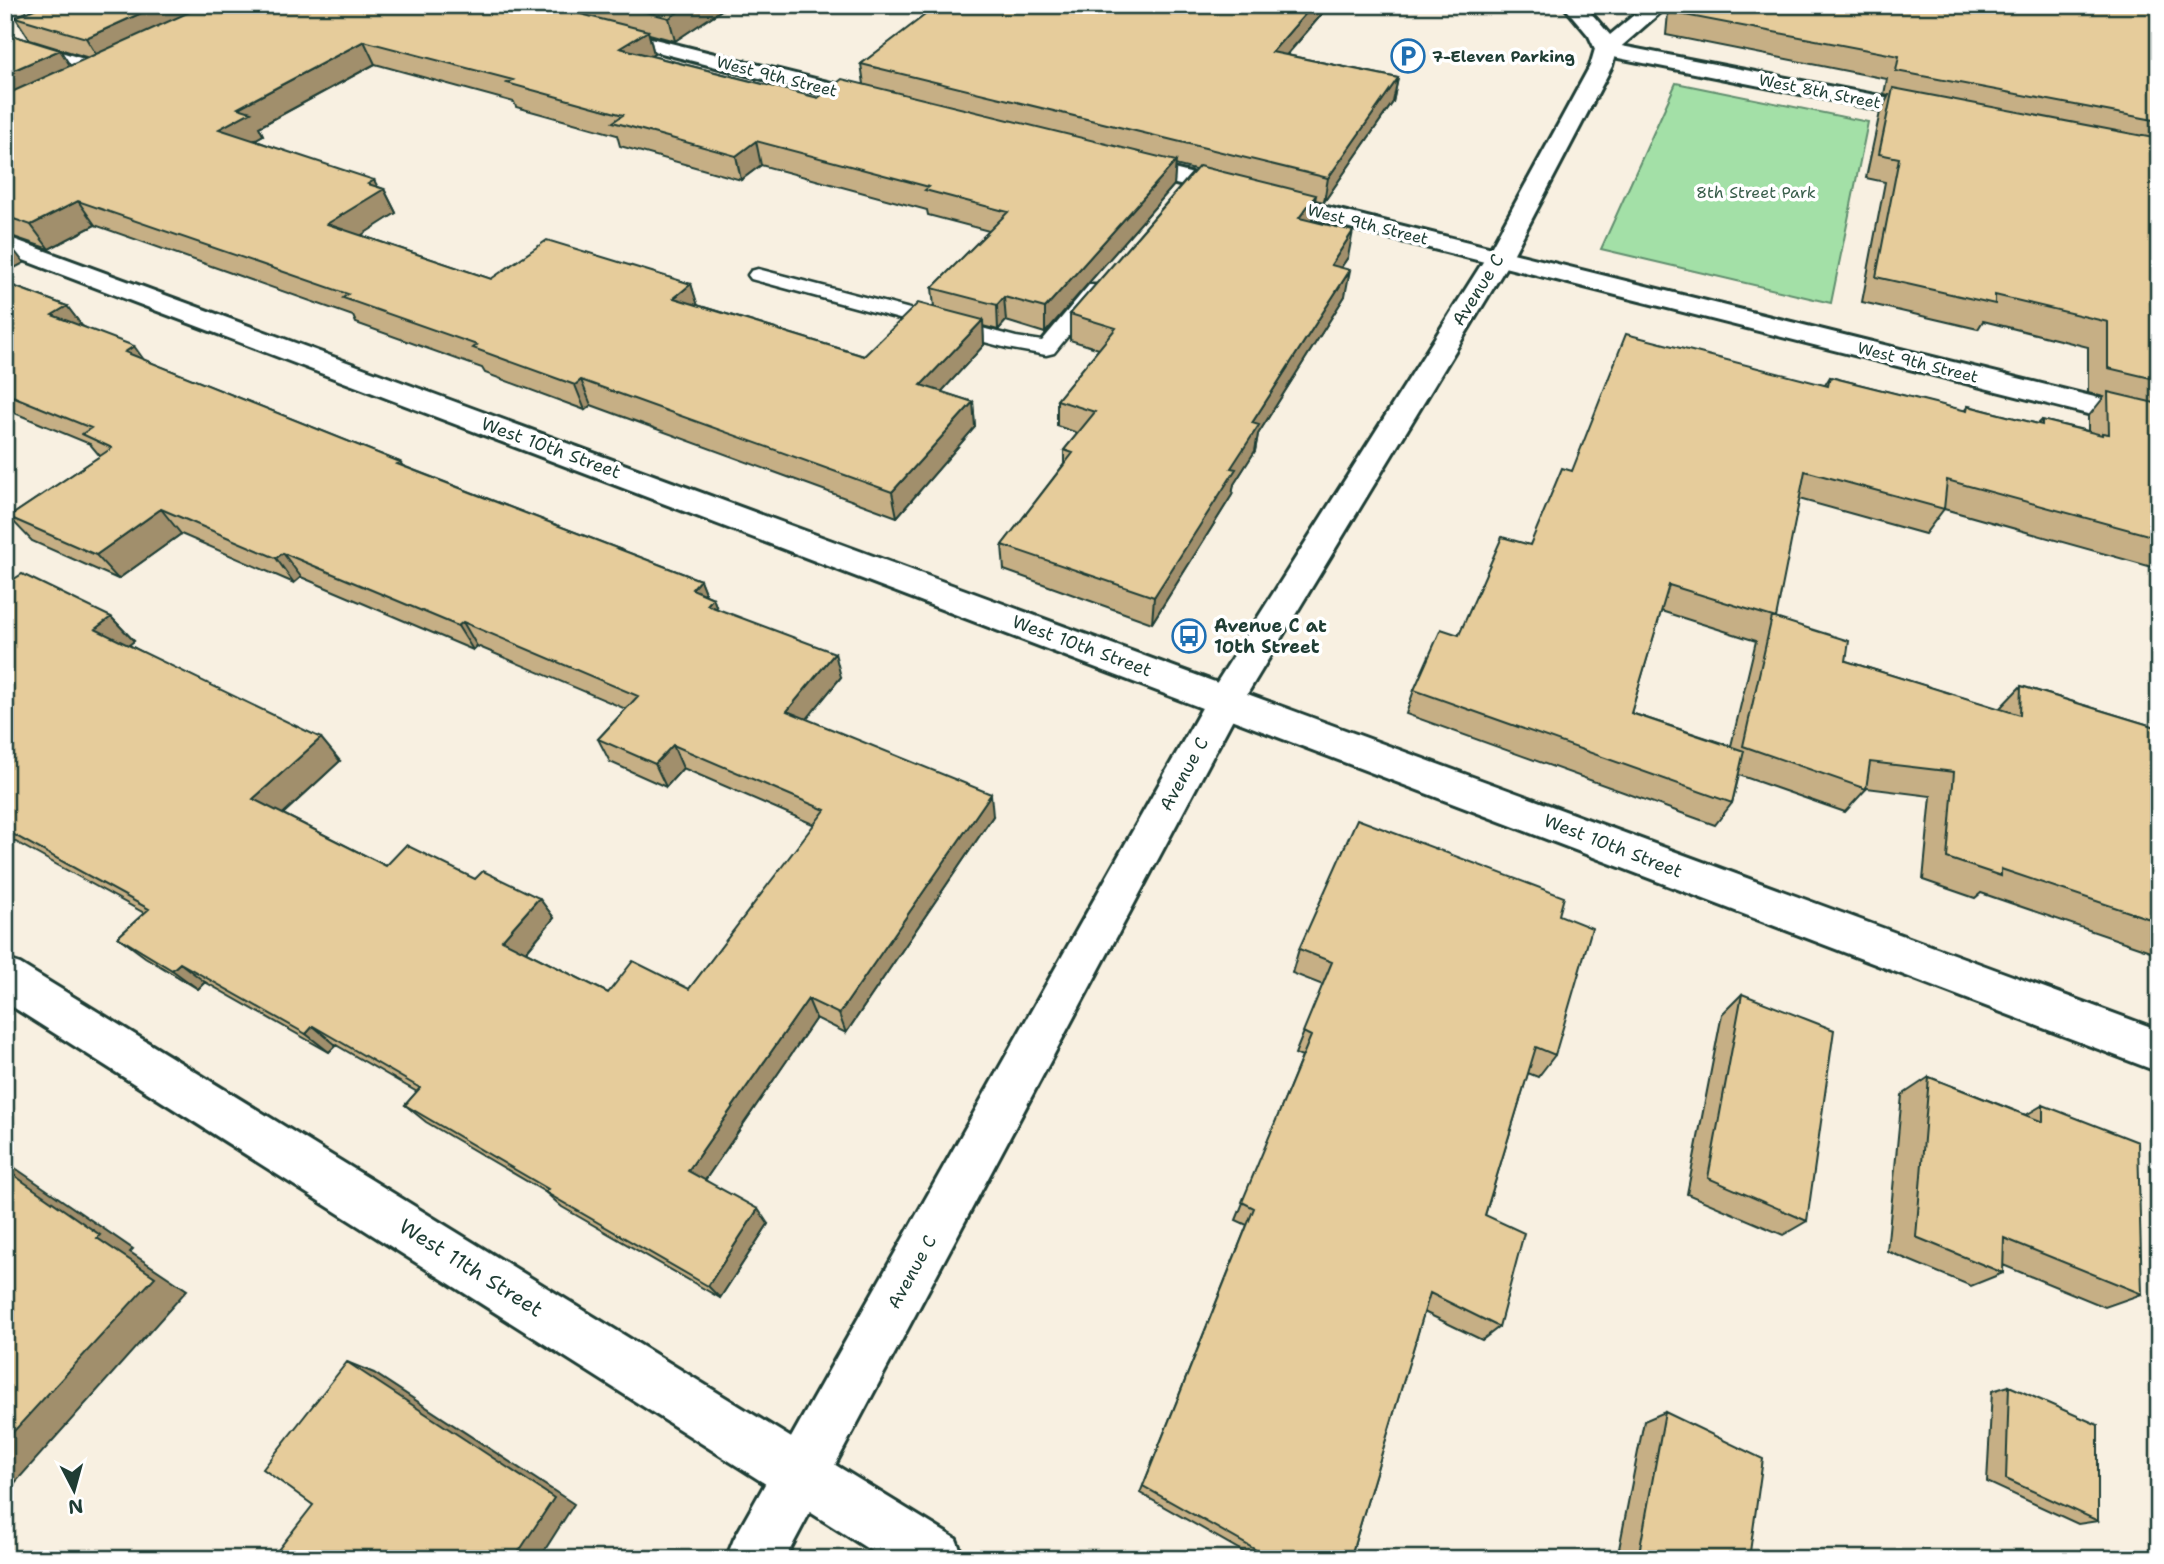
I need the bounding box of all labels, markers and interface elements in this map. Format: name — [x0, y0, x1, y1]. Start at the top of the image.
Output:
parking icon: 7-Eleven Parking — [1389, 37, 1427, 75]
place label: 7-Eleven Parking — [1432, 46, 1575, 67]
street label: West 9th Street — [714, 51, 840, 102]
street label: West 8th Street — [1757, 69, 1883, 114]
park label: 8th Street Park — [1696, 182, 1816, 203]
street label: West 9th Street — [1305, 199, 1431, 250]
street label: Avenue C — [1446, 249, 1510, 331]
street label: West 9th Street — [1855, 337, 1981, 388]
street label: West 10th Street — [478, 412, 624, 484]
street label: West 10th Street — [1009, 610, 1155, 682]
place label: Avenue C at 10th Street — [1214, 614, 1327, 659]
bus stop icon: Avenue C at 10th Street — [1170, 617, 1208, 655]
street label: Avenue C — [1154, 733, 1214, 815]
street label: West 10th Street — [1540, 809, 1686, 884]
street label: West 11th Street — [394, 1213, 548, 1323]
street label: Avenue C — [882, 1231, 942, 1313]
north arrow — [38, 1456, 108, 1526]
text: N — [67, 1493, 85, 1520]

